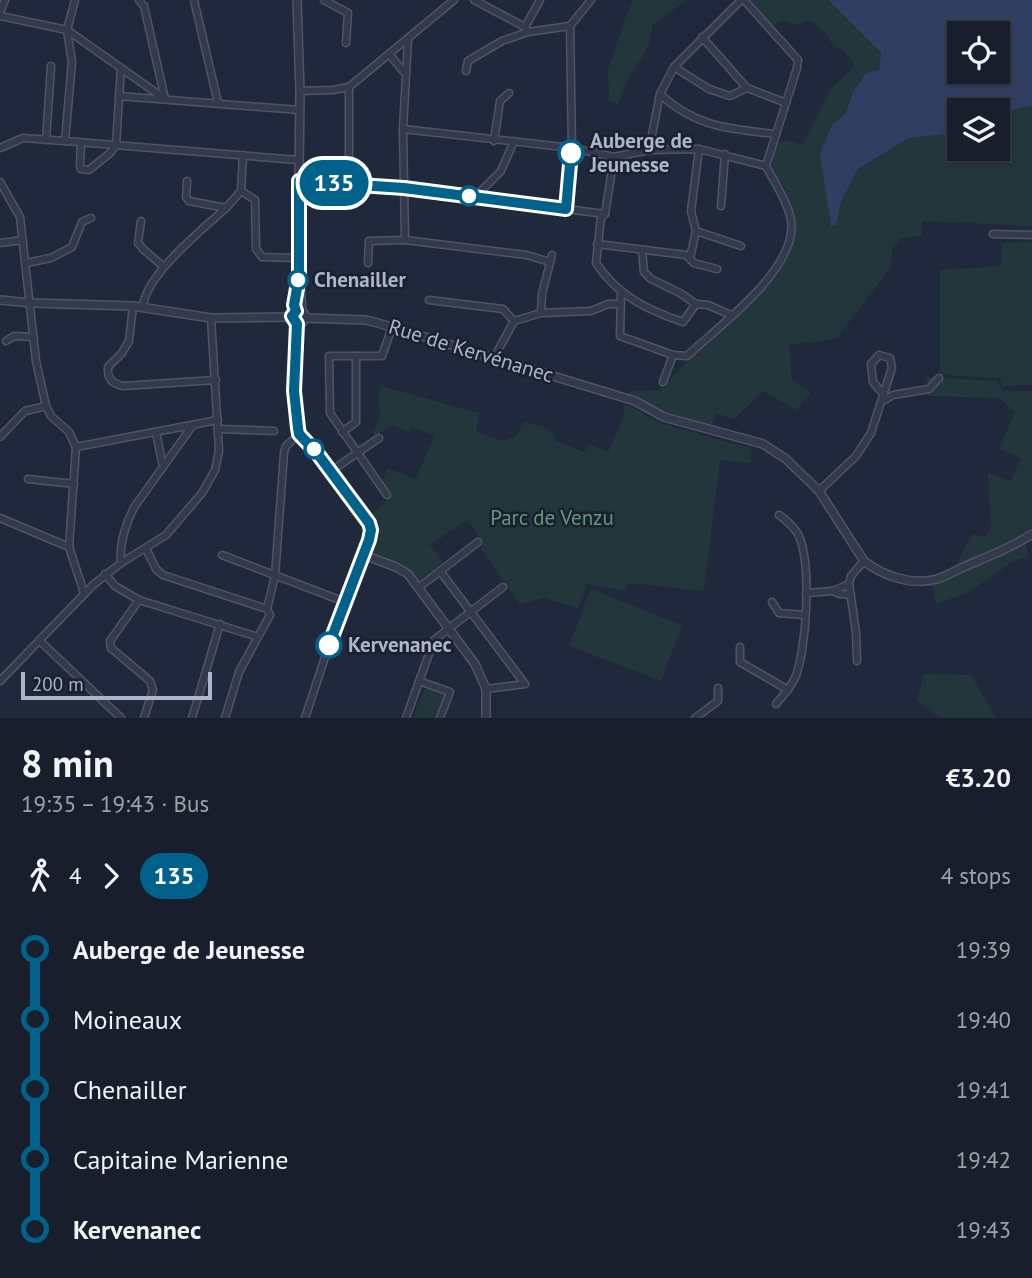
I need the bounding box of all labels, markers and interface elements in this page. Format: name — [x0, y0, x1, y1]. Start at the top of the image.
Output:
map controls — [947, 21, 1010, 161]
button: locate — [947, 21, 1010, 84]
button: layers — [947, 98, 1010, 161]
place label: Auberge de Jeunesse — [589, 127, 693, 178]
marker: Auberge de Jeunesse — [558, 140, 584, 166]
line badge: 135 — [294, 160, 374, 206]
text: 135 — [314, 167, 354, 198]
unlabelled marker — [459, 186, 479, 206]
place label: Chenailler — [314, 266, 406, 293]
marker: Chenailler — [288, 270, 308, 290]
street label: Rue de Kervénanec — [385, 313, 557, 388]
unlabelled marker — [304, 439, 324, 459]
park label: Parc de Venzu — [490, 504, 614, 531]
place label: Kervenanec — [348, 631, 452, 658]
marker: Kervenanec — [316, 632, 342, 658]
scale bar — [21, 669, 212, 701]
text: 200 m — [32, 672, 84, 696]
text: 8 min — [21, 738, 114, 787]
text: €3.20 — [946, 761, 1011, 794]
text: 19:35 – 19:43 · Bus — [21, 789, 209, 818]
icon: walk — [21, 857, 59, 895]
icon: forward — [92, 857, 130, 895]
text: 135 — [154, 860, 194, 891]
text: 4 — [69, 861, 82, 890]
text: 4 stops — [941, 861, 1011, 890]
text: Auberge de Jeunesse — [73, 933, 305, 966]
text: 19:39 — [956, 935, 1011, 964]
text: Moineaux — [73, 1003, 182, 1036]
text: 19:40 — [956, 1005, 1011, 1034]
text: Chenailler — [73, 1073, 187, 1106]
text: 19:41 — [956, 1075, 1011, 1104]
text: Capitaine Marienne — [73, 1143, 289, 1176]
text: 19:42 — [956, 1145, 1011, 1174]
text: Kervenanec — [73, 1213, 201, 1246]
text: 19:43 — [956, 1215, 1011, 1244]

